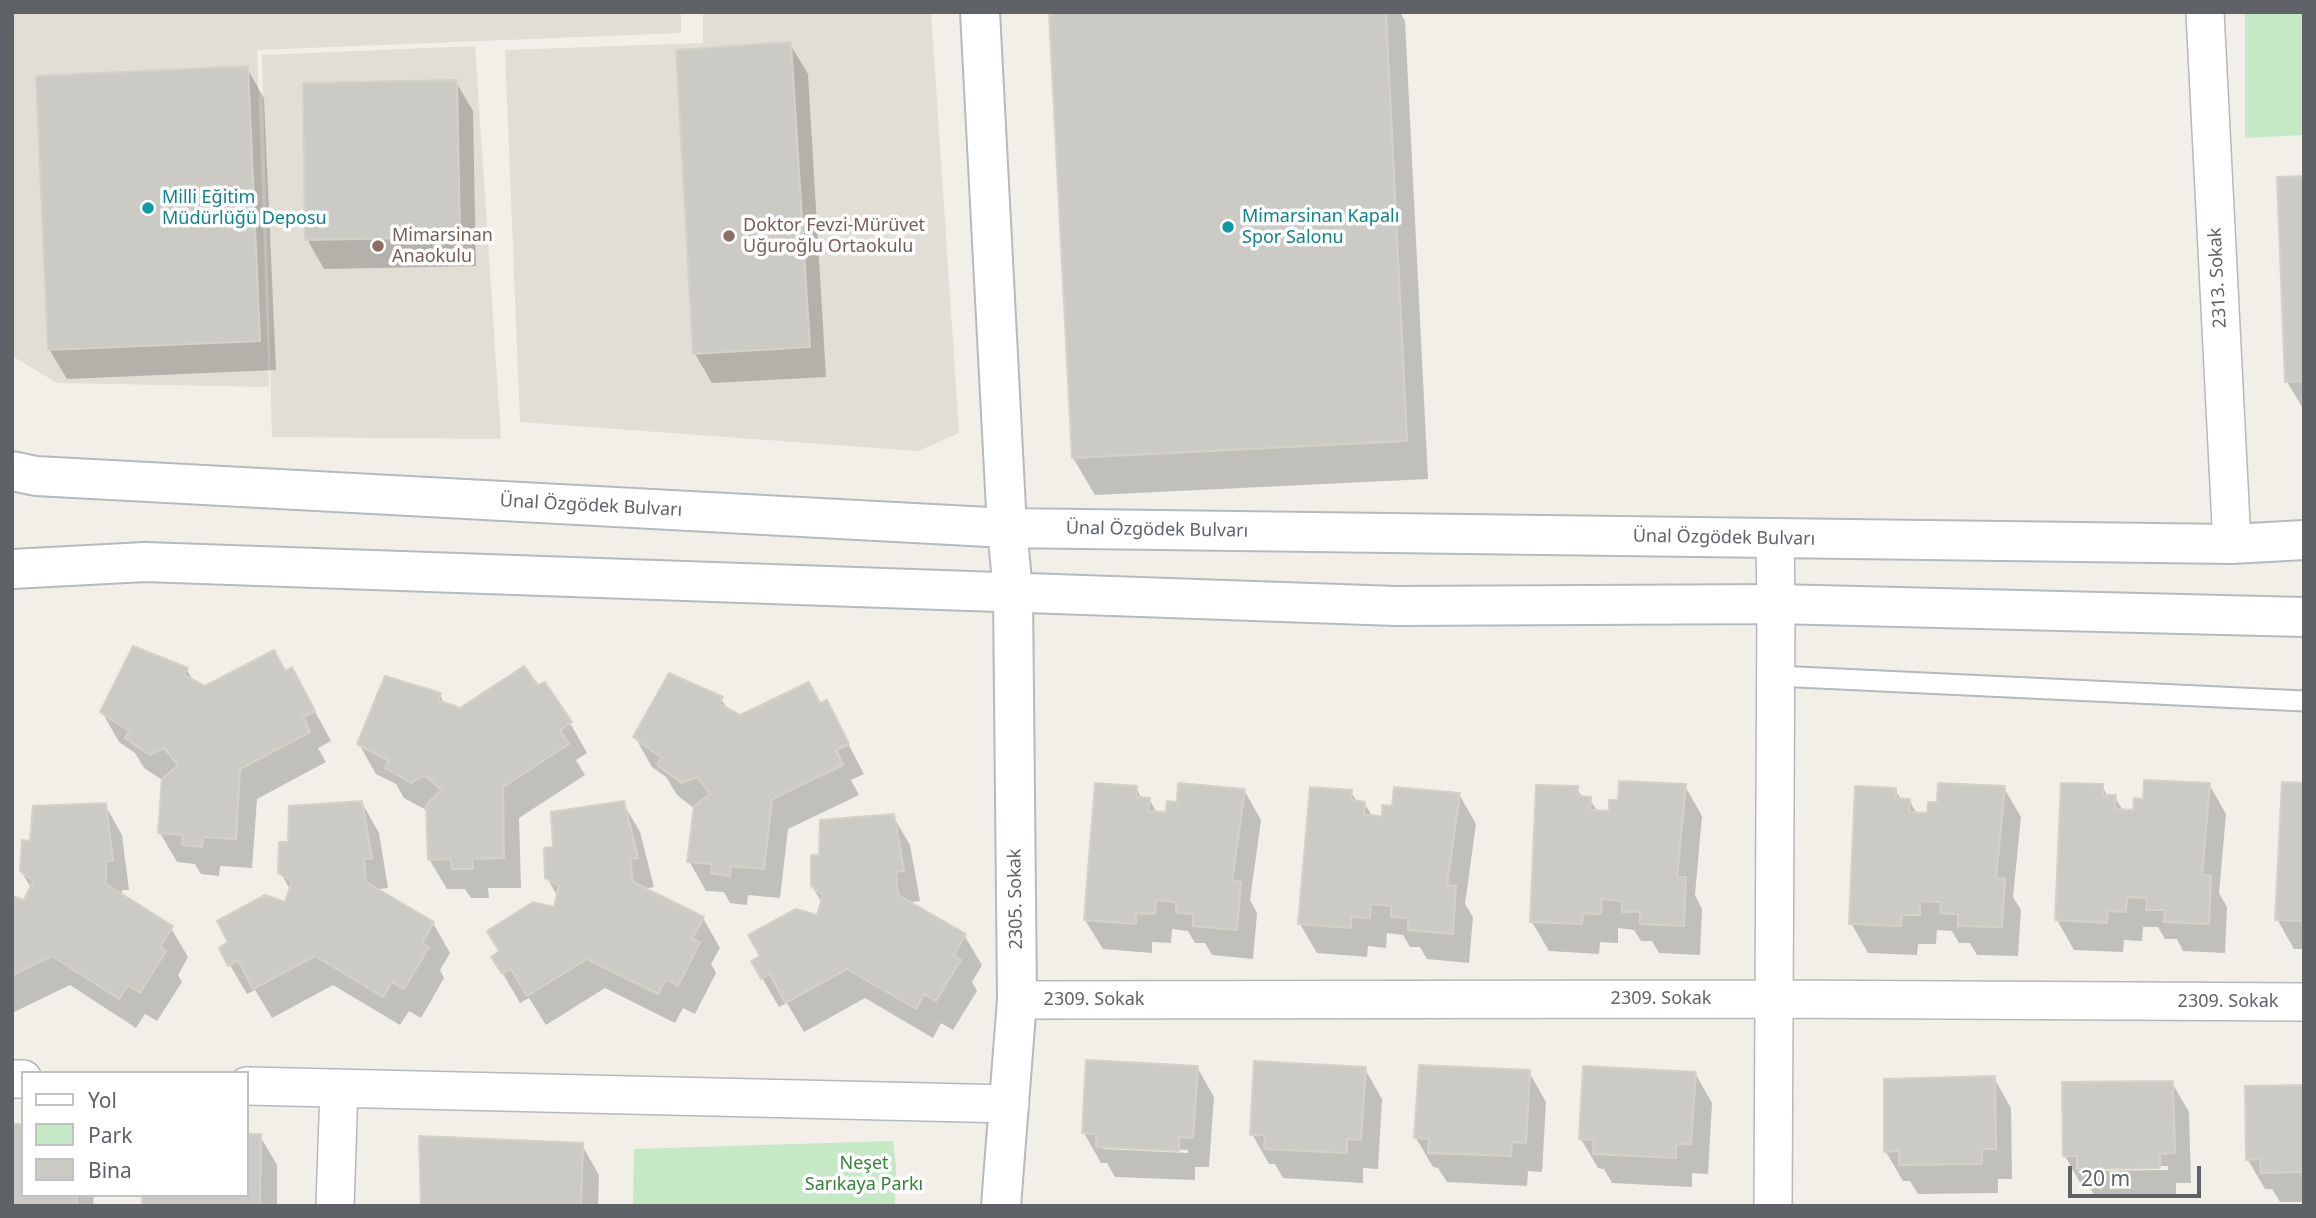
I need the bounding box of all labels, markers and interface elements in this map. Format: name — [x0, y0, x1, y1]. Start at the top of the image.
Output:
place label: Milli Eğitim Müdürlüğü Deposu — [162, 187, 327, 230]
marker: Milli Eğitim Müdürlüğü Deposu — [140, 200, 156, 216]
place label: Mimarsinan Kapalı Spor Salonu — [1242, 206, 1399, 248]
place label: Doktor Fevzi-Mürüvet Uğuroğlu Ortaokulu — [743, 215, 925, 258]
marker: Mimarsinan Kapalı Spor Salonu — [1220, 219, 1236, 235]
place label: Mimarsinan Anaokulu — [392, 225, 493, 268]
street label: 2313. Sokak — [2205, 227, 2231, 329]
marker: Doktor Fevzi-Mürüvet Uğuroğlu Ortaokulu — [721, 228, 737, 244]
marker: Mimarsinan Anaokulu — [370, 238, 386, 254]
street label: Ünal Özgödek Bulvarı — [499, 490, 683, 522]
street label: Ünal Özgödek Bulvarı — [1066, 518, 1248, 542]
street label: Ünal Özgödek Bulvarı — [1633, 526, 1815, 550]
street label: 2305. Sokak — [1004, 848, 1028, 950]
street label: 2309. Sokak — [1611, 988, 1711, 1010]
street label: 2309. Sokak — [1044, 989, 1144, 1011]
street label: 2309. Sokak — [2178, 991, 2278, 1013]
legend — [21, 1071, 248, 1197]
text: Yol — [88, 1086, 117, 1114]
text: Park — [88, 1121, 132, 1149]
scale bar — [2071, 1152, 2204, 1196]
park label: Neşet Sarıkaya Parkı — [805, 1153, 923, 1196]
text: Bina — [88, 1156, 132, 1184]
text: 20 m — [2081, 1164, 2130, 1192]

